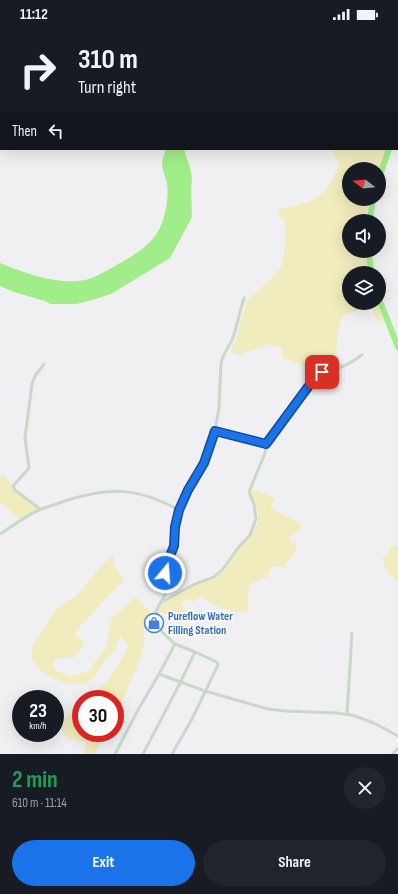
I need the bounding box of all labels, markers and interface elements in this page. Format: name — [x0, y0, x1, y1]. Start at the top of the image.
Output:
text: 11:12 — [20, 5, 48, 24]
text: 310 m — [78, 43, 138, 76]
icon: right — [12, 44, 64, 96]
text: Turn right — [78, 77, 136, 98]
icon: left — [45, 120, 67, 142]
text: Then — [12, 122, 37, 141]
north arrow — [342, 162, 386, 206]
map controls — [342, 162, 386, 310]
button: sound — [342, 214, 386, 258]
button: layers — [342, 266, 386, 310]
pin — [305, 355, 339, 389]
icon: arrive — [311, 361, 333, 383]
position arrow — [144, 552, 186, 594]
place label: Pureflow Water Filling Station — [168, 609, 233, 638]
shop icon: Pureflow Water Filling Station — [143, 612, 165, 634]
speed limit sign: 30 — [72, 690, 124, 742]
text: 23 — [29, 699, 47, 723]
text: km/h — [29, 720, 47, 732]
text: 2 min — [12, 765, 58, 794]
button: close — [344, 767, 386, 809]
text: 610 m · 11:14 — [12, 795, 67, 811]
button: Exit — [12, 840, 195, 886]
button: Share — [203, 840, 386, 886]

